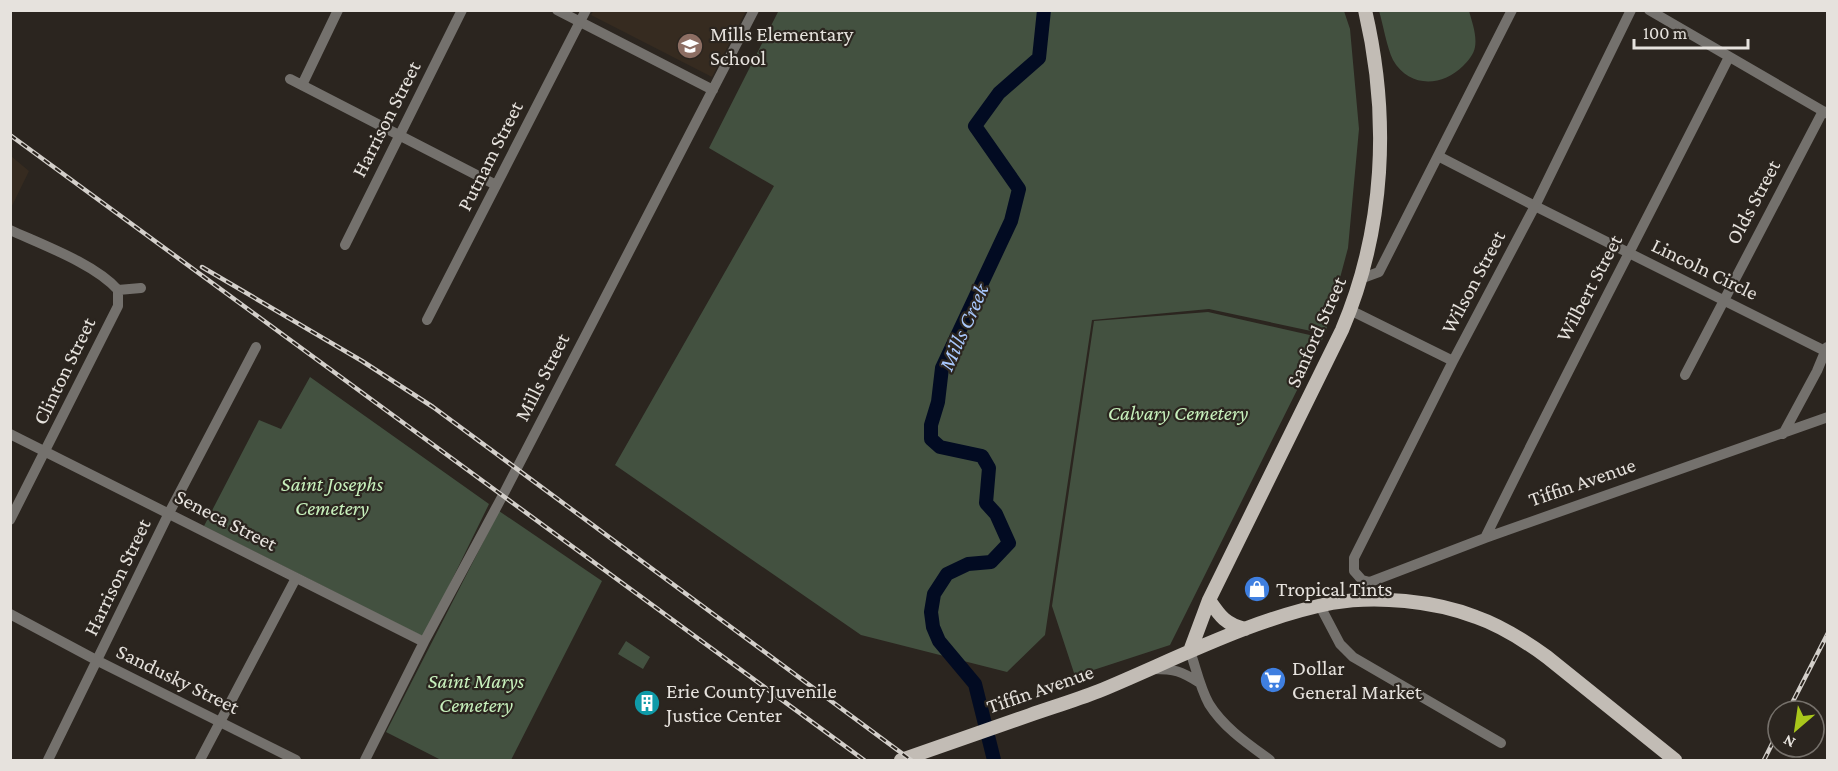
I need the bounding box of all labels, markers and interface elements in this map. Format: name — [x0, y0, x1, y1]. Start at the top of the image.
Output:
scale bar — [1634, 12, 1748, 50]
place label: Mills Elementary School — [710, 22, 854, 70]
text: 100 m — [1643, 23, 1688, 43]
school or university icon: Mills Elementary School — [675, 31, 705, 61]
street label: Harrison Street — [346, 56, 426, 181]
street label: Putnam Street — [452, 96, 528, 215]
street label: Olds Street — [1721, 155, 1786, 248]
street label: Wilson Street — [1436, 226, 1511, 338]
street label: Wilbert Street — [1551, 230, 1628, 346]
street label: Lincoln Circle — [1648, 233, 1762, 305]
street label: Sanford Street — [1281, 272, 1351, 391]
water label: Mills Creek — [933, 279, 994, 375]
street label: Clinton Street — [28, 313, 101, 429]
street label: Mills Street — [510, 328, 575, 425]
park label: Calvary Cemetery — [1108, 401, 1248, 425]
street label: Tiffin Avenue — [1525, 453, 1639, 511]
park label: Saint Josephs Cemetery — [281, 472, 384, 520]
street label: Seneca Street — [171, 484, 282, 556]
street label: Harrison Street — [78, 514, 156, 639]
shop icon: Tropical Tints — [1242, 574, 1272, 604]
place label: Tropical Tints — [1276, 577, 1392, 601]
street label: Sandusky Street — [113, 639, 244, 720]
place label: Dollar General Market — [1292, 656, 1423, 704]
street label: Tiffin Avenue — [983, 660, 1097, 718]
supermarket icon: Dollar General Market — [1258, 665, 1288, 695]
park label: Saint Marys Cemetery — [428, 669, 525, 717]
place label: Erie County Juvenile Justice Center — [664, 679, 837, 727]
building icon: Erie County Juvenile Justice Center — [632, 688, 662, 718]
north arrow — [1766, 699, 1826, 759]
text: N — [1780, 732, 1798, 752]

